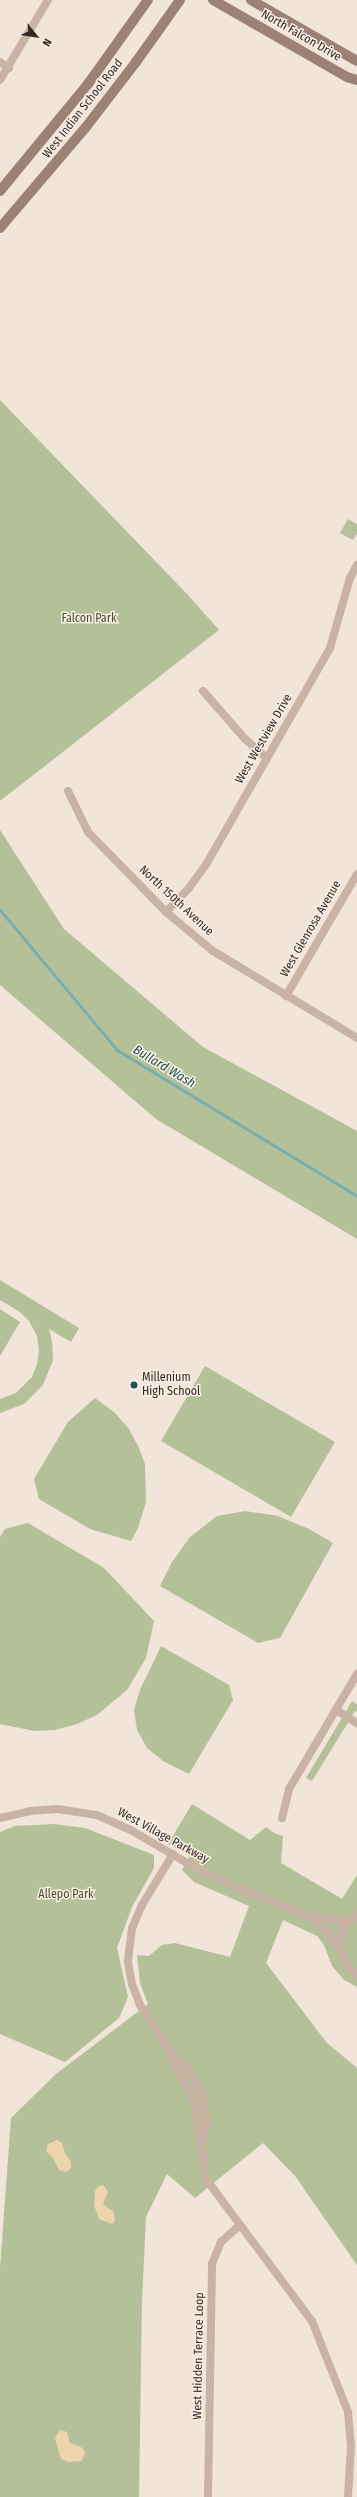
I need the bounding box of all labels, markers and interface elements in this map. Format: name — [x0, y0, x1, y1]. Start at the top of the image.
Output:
street label: North Falcon Drive — [258, 7, 344, 65]
north arrow — [16, 16, 56, 56]
text: N — [40, 36, 54, 48]
street label: West Indian School Road — [40, 57, 126, 161]
park label: Falcon Park — [61, 612, 117, 626]
street label: West Westview Drive — [233, 692, 295, 786]
street label: North 150th Avenue — [136, 863, 216, 939]
street label: West Glenrosa Avenue — [278, 878, 344, 980]
water label: Bullard Wash — [130, 1042, 198, 1092]
place label: Millenium High School — [142, 1371, 200, 1399]
marker: Millenium High School — [129, 1380, 139, 1390]
street label: West Village Parkway — [115, 1805, 211, 1867]
park label: Allepo Park — [38, 1888, 94, 1902]
street label: West Hidden Terrace Loop — [191, 2292, 207, 2420]

